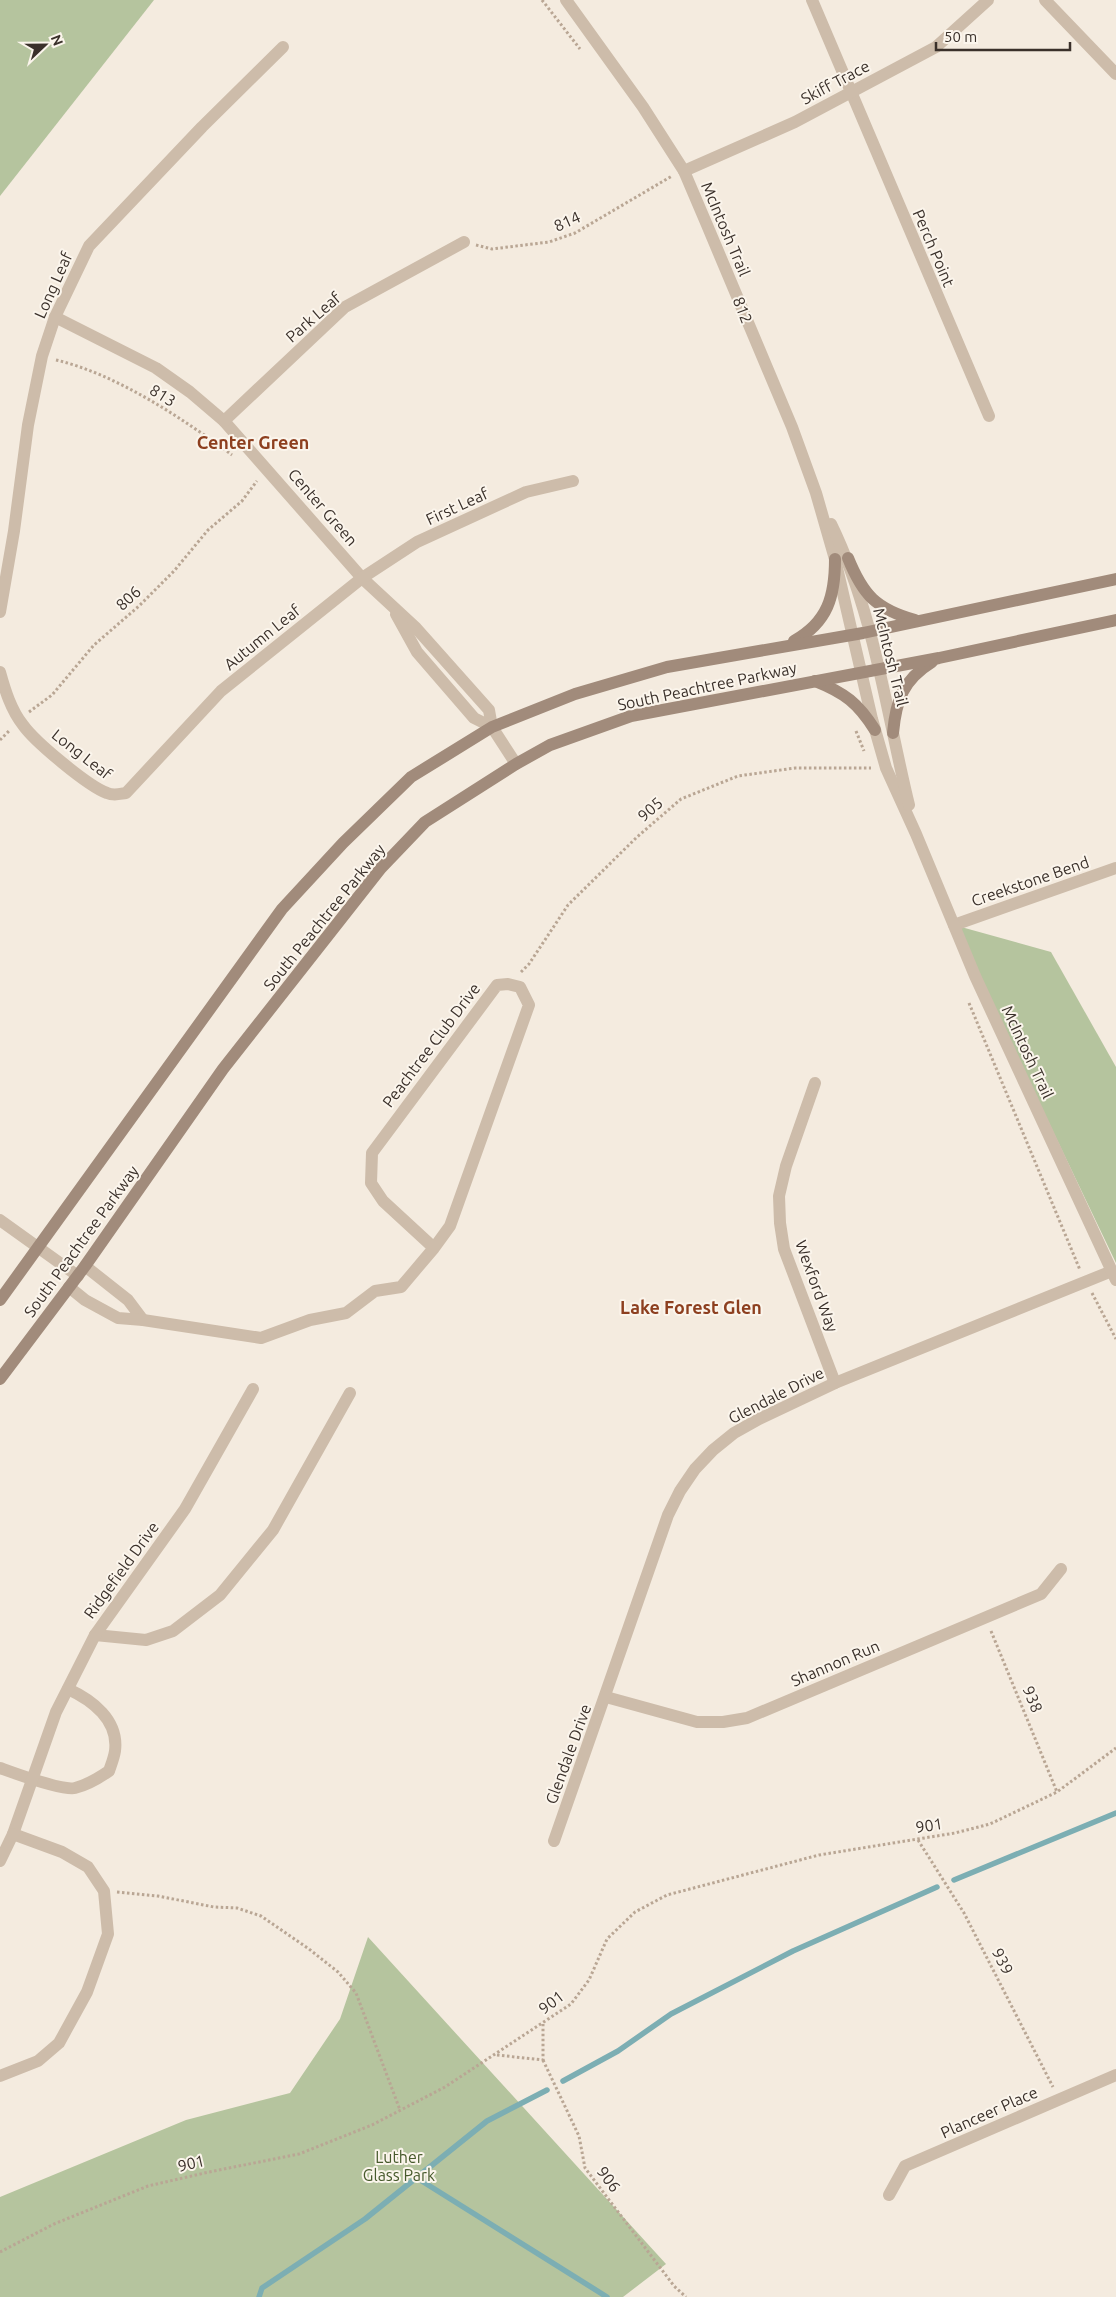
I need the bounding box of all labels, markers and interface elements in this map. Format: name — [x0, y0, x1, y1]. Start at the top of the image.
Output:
north arrow — [20, 20, 70, 70]
scale bar — [936, 20, 1070, 52]
text: 50 m — [944, 28, 977, 45]
text: N — [48, 32, 66, 48]
street label: Skiff Trace — [798, 56, 872, 108]
street label: McIntosh Trail — [698, 179, 754, 279]
street label: 814 — [551, 207, 583, 235]
street label: Perch Point — [910, 207, 959, 290]
street label: Long Leaf — [30, 248, 76, 321]
street label: Park Leaf — [282, 288, 345, 346]
street label: 812 — [730, 294, 756, 326]
street label: 813 — [147, 380, 179, 410]
district label: Center Green — [197, 432, 309, 452]
street label: Center Green — [285, 465, 361, 549]
street label: First Leaf — [423, 483, 492, 528]
street label: 806 — [112, 582, 144, 614]
street label: Autumn Leaf — [220, 600, 304, 673]
street label: McIntosh Trail — [870, 606, 912, 708]
street label: South Peachtree Parkway — [616, 658, 798, 714]
street label: Long Leaf — [49, 725, 116, 783]
street label: 905 — [634, 793, 666, 825]
street label: South Peachtree Parkway — [260, 840, 389, 994]
street label: Creekstone Bend — [969, 852, 1091, 910]
street label: Peachtree Club Drive — [379, 979, 483, 1111]
street label: McIntosh Trail — [999, 1003, 1057, 1101]
street label: South Peachtree Parkway — [20, 1162, 142, 1320]
street label: Wexford Way — [792, 1238, 842, 1335]
district label: Lake Forest Glen — [620, 1297, 762, 1317]
street label: Glendale Drive — [725, 1363, 827, 1427]
street label: Ridgefield Drive — [80, 1518, 162, 1622]
street label: Shannon Run — [788, 1636, 882, 1690]
street label: 938 — [1020, 1683, 1046, 1715]
street label: Glendale Drive — [542, 1702, 594, 1806]
street label: 901 — [914, 1814, 944, 1836]
street label: 939 — [989, 1945, 1017, 1977]
street label: 901 — [535, 1987, 567, 2017]
street label: Planceer Place — [938, 2083, 1040, 2141]
park label: Luther Glass Park — [363, 2148, 435, 2184]
street label: 901 — [176, 2151, 206, 2175]
street label: 906 — [594, 2163, 624, 2195]

